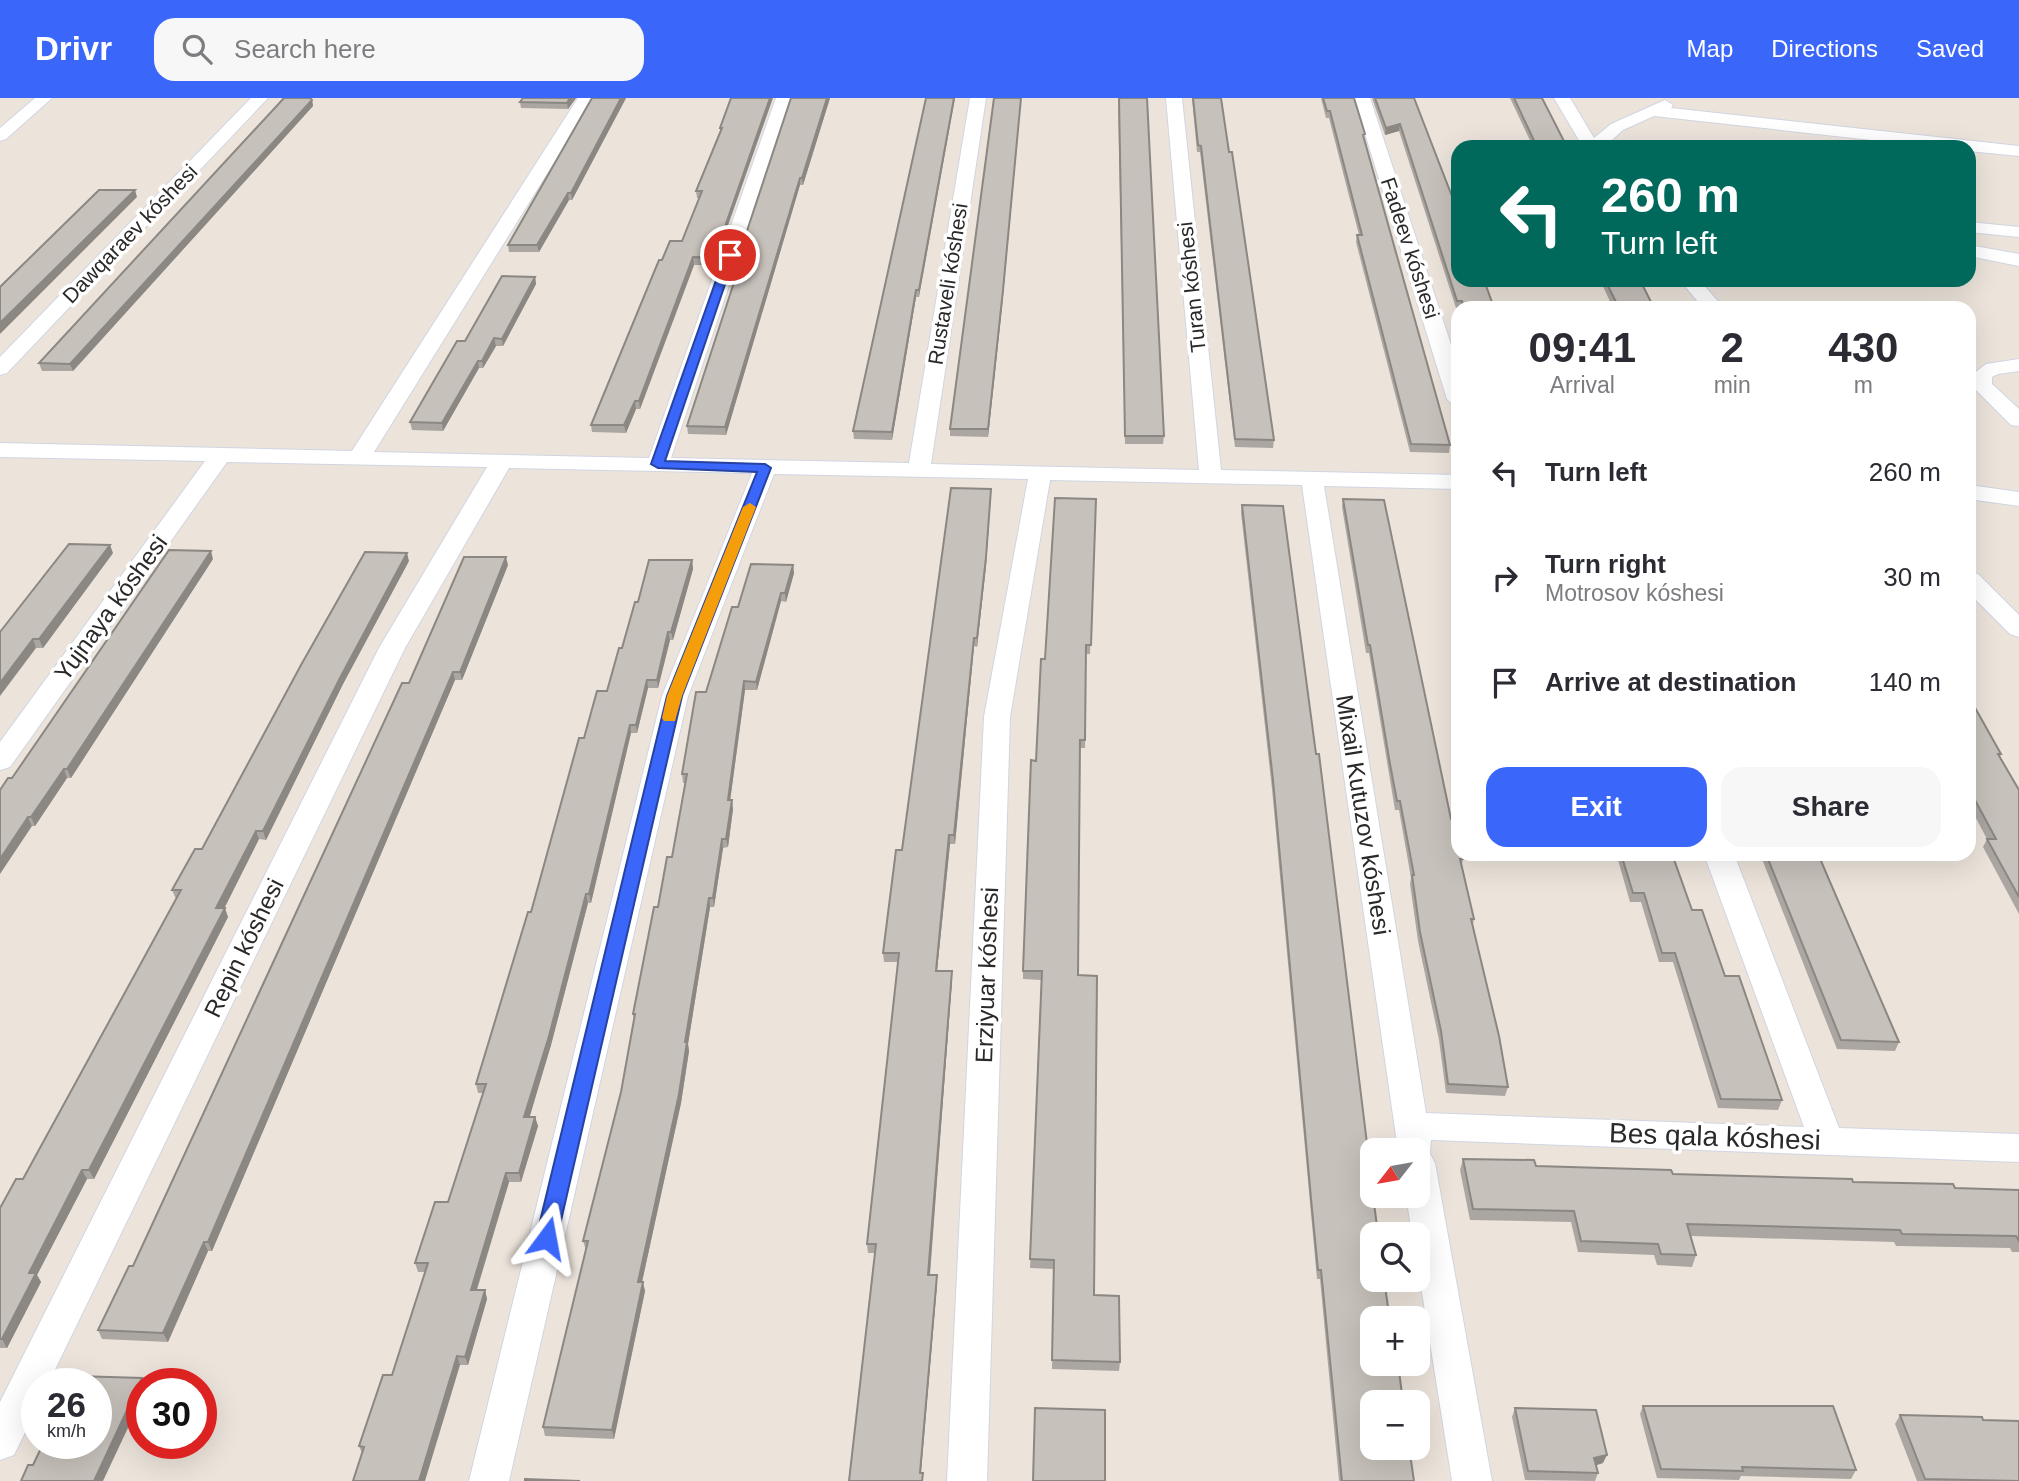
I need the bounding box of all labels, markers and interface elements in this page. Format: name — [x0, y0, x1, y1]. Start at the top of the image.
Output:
search box — [154, 18, 644, 81]
text: Drivr — [35, 30, 112, 67]
icon: search — [178, 30, 216, 68]
text: Search here — [234, 34, 376, 64]
text: Map — [1687, 35, 1733, 62]
text: Directions — [1771, 35, 1878, 62]
text: Saved — [1916, 35, 1984, 62]
street label: Dawqaraev kóshesi — [58, 160, 202, 308]
icon: left — [1486, 168, 1577, 259]
text: 260 m — [1601, 168, 1740, 222]
street label: Fadeev kóshesi — [1377, 174, 1444, 321]
street label: Rustaveli kóshesi — [923, 201, 972, 366]
street label: Turan kóshesi — [1173, 221, 1210, 353]
pin — [700, 225, 760, 285]
text: Turn left — [1601, 225, 1717, 261]
icon: arrive — [711, 236, 749, 274]
text: 09:41 — [1529, 324, 1636, 371]
text: 2 — [1720, 324, 1744, 371]
text: 430 — [1828, 324, 1898, 371]
text: Arrival — [1550, 372, 1615, 398]
text: min — [1714, 372, 1751, 398]
text: m — [1854, 372, 1873, 398]
icon: left — [1486, 454, 1524, 492]
text: Turn left — [1545, 457, 1647, 487]
text: 260 m — [1869, 457, 1941, 487]
street label: Yujnaya kóshesi — [49, 530, 172, 686]
text: Turn right — [1545, 549, 1666, 579]
icon: right — [1486, 559, 1524, 597]
text: 30 m — [1883, 562, 1941, 592]
text: Motrosov kóshesi — [1545, 580, 1724, 606]
icon: arrive — [1486, 664, 1524, 702]
text: Arrive at destination — [1545, 667, 1796, 697]
text: 140 m — [1869, 667, 1941, 697]
street label: Mixail Kutuzov kóshesi — [1331, 693, 1396, 937]
button: Exit — [1486, 767, 1707, 847]
button: Share — [1721, 767, 1941, 847]
street label: Repin kóshesi — [198, 874, 289, 1021]
street label: Erziyuar kóshesi — [970, 887, 1003, 1063]
street label: Bes qala kóshesi — [1609, 1117, 1821, 1156]
north arrow — [1360, 1138, 1430, 1208]
map controls — [1360, 1138, 1430, 1460]
position arrow — [510, 1201, 584, 1275]
button: search — [1360, 1222, 1430, 1292]
button: + — [1360, 1306, 1430, 1376]
speed limit sign: 30 — [126, 1368, 217, 1459]
text: 26 — [47, 1385, 86, 1424]
button: − — [1360, 1390, 1430, 1460]
text: km/h — [47, 1421, 86, 1441]

